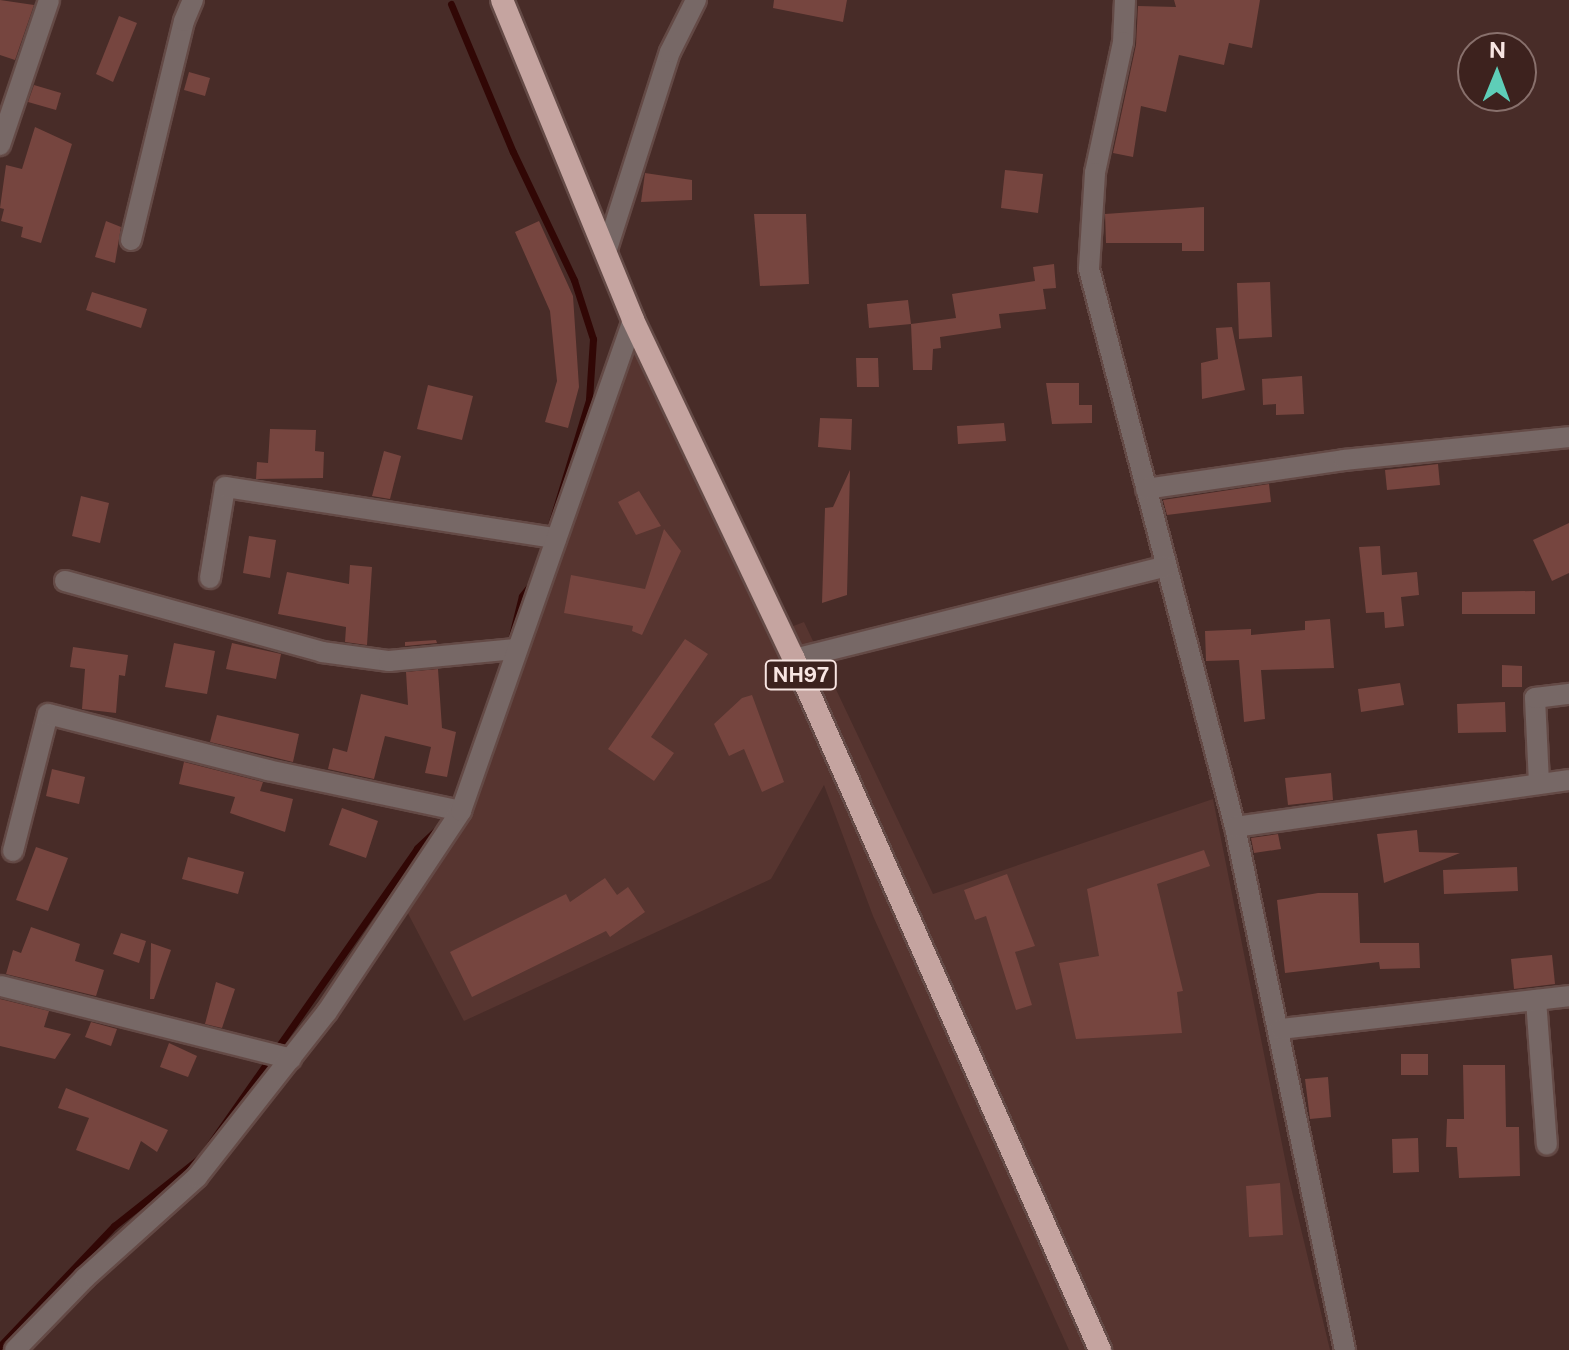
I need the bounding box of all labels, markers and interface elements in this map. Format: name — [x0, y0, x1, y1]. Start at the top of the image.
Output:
north arrow — [1457, 32, 1537, 112]
text: N — [1489, 37, 1506, 63]
road number: NH97 — [763, 659, 839, 691]

